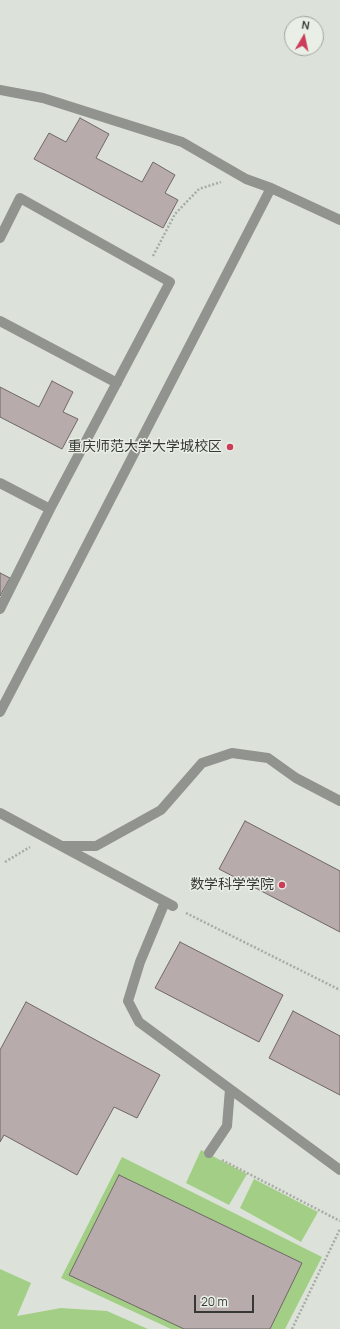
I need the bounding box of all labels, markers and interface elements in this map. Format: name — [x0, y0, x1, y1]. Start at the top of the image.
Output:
north arrow — [284, 16, 324, 56]
text: N — [301, 17, 311, 33]
place label: 重庆师范大学大学城校区 — [68, 439, 222, 455]
marker: 重庆师范大学大学城校区 — [225, 442, 235, 452]
place label: 数学科学学院 — [190, 877, 274, 893]
marker: 数学科学学院 — [277, 880, 287, 890]
scale bar — [196, 1287, 256, 1313]
text: 20 m — [201, 1293, 228, 1310]

